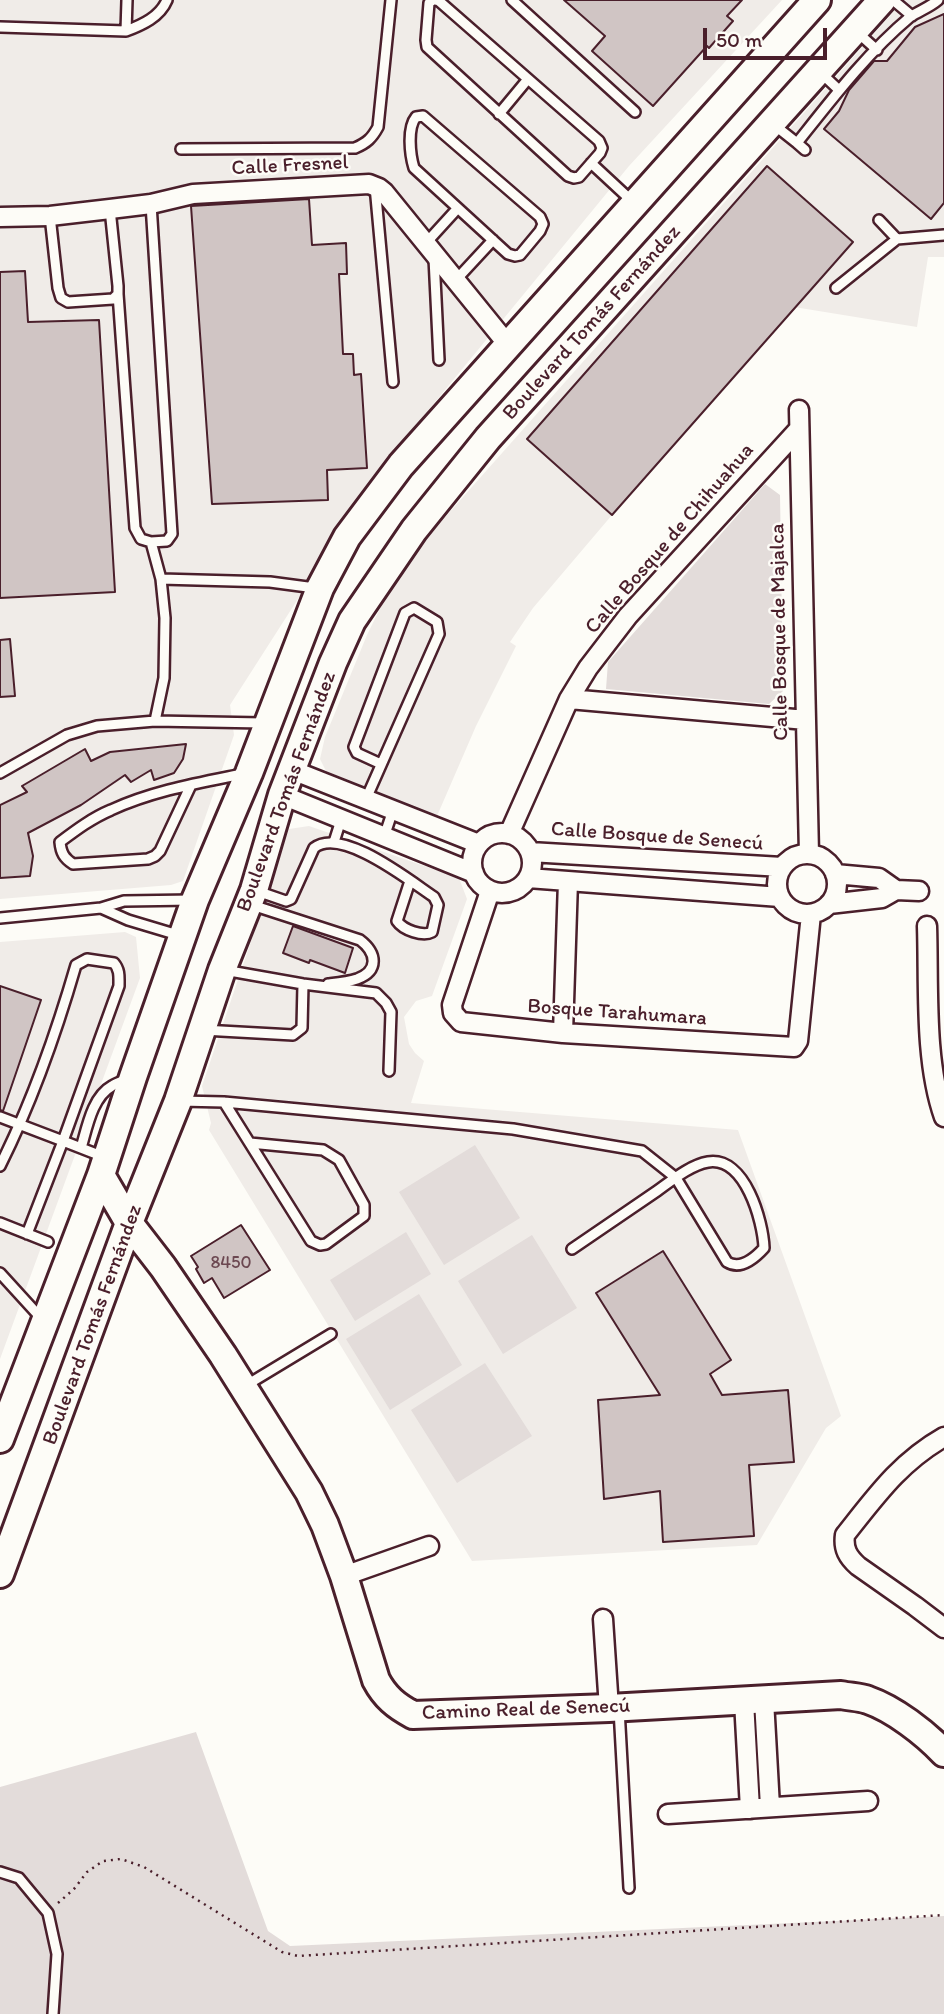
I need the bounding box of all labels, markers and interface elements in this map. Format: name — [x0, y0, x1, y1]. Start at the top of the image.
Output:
scale bar — [706, 14, 830, 58]
text: 50 m — [716, 27, 762, 52]
street label: Calle Fresnel — [231, 150, 349, 182]
street label: Boulevard Tomás Fernández — [498, 220, 686, 426]
street label: Calle Bosque de Chihuahua — [580, 439, 760, 639]
street label: Calle Bosque de Majalca — [766, 523, 794, 741]
street label: Boulevard Tomás Fernández — [232, 668, 342, 916]
street label: Calle Bosque de Senecú — [550, 817, 764, 857]
street label: Bosque Tarahumara — [526, 994, 708, 1032]
street label: Boulevard Tomás Fernández — [38, 1201, 148, 1449]
house number: 8450 — [210, 1252, 252, 1274]
street label: Camino Real de Senecú — [421, 1694, 631, 1726]

